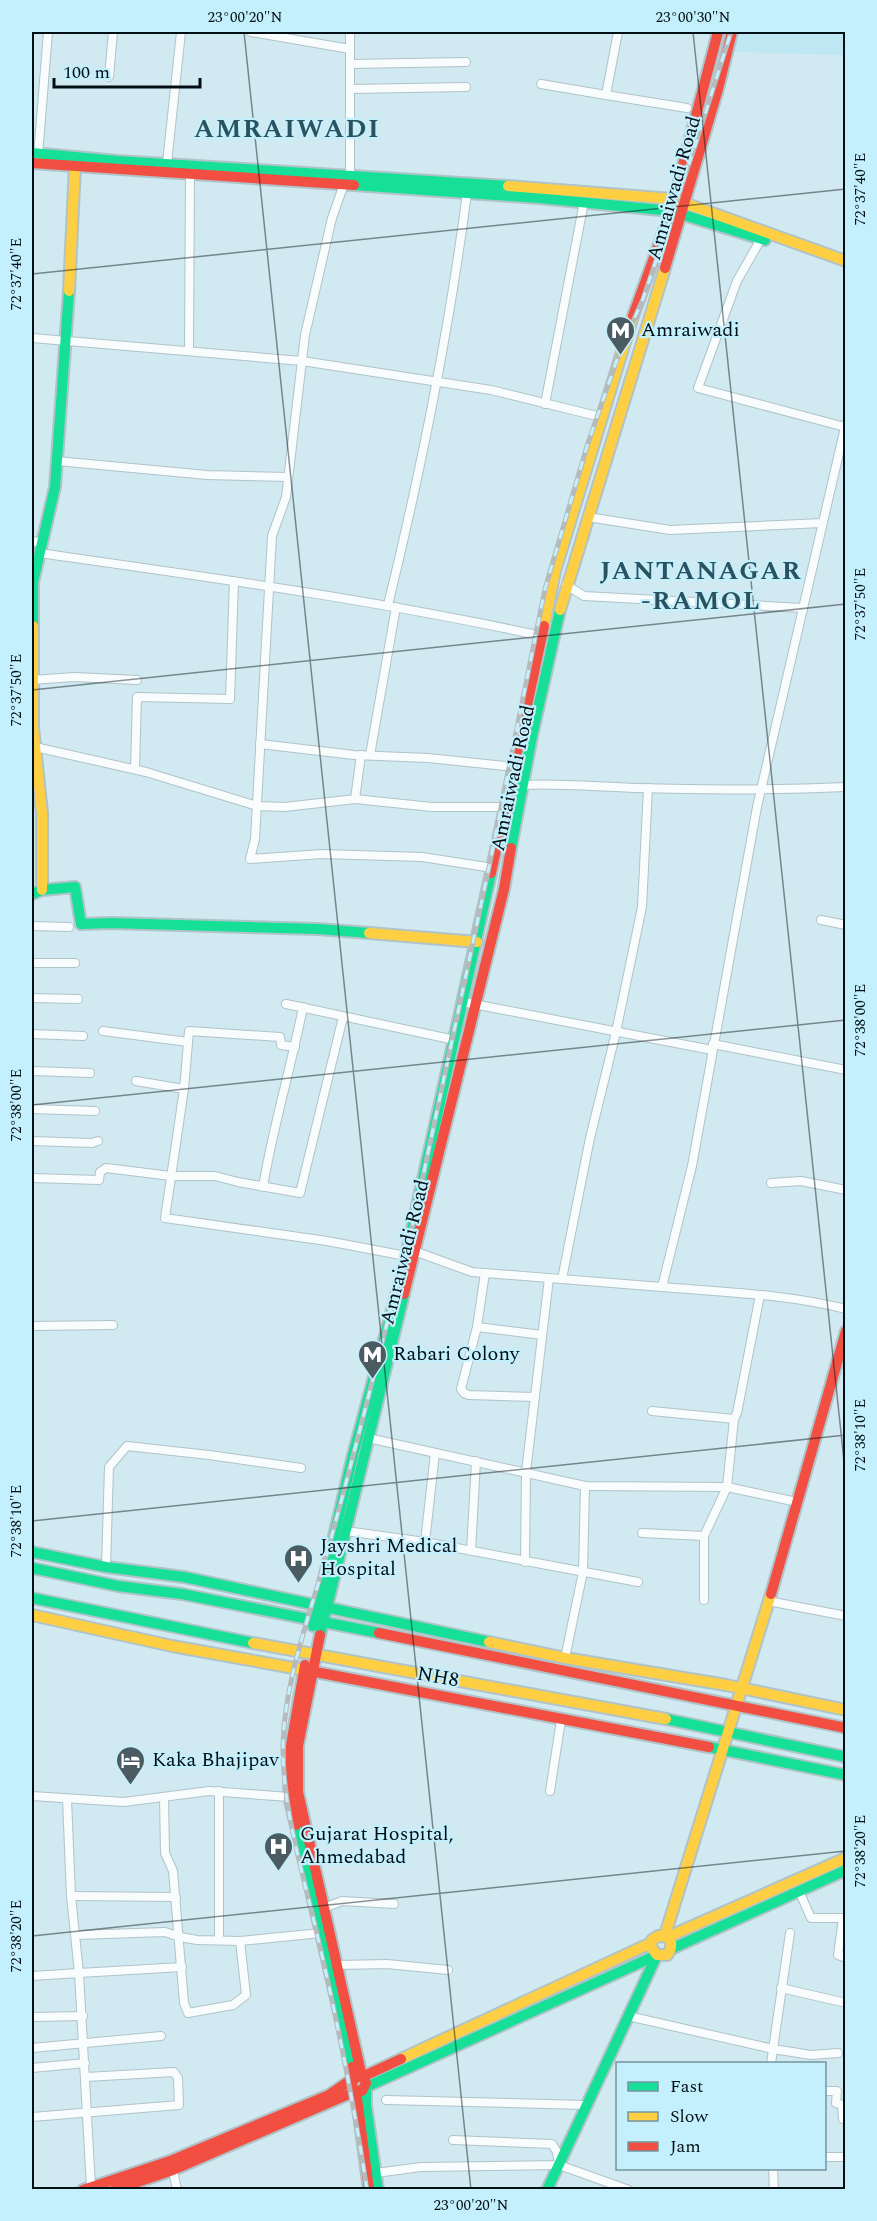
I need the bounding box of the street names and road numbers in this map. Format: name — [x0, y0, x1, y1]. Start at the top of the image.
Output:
street label: Amraiwadi Road — [639, 112, 709, 264]
street label: Amraiwadi Road — [483, 702, 543, 854]
street label: Amraiwadi Road — [372, 1176, 438, 1328]
street label: NH8 — [415, 1659, 461, 1695]

